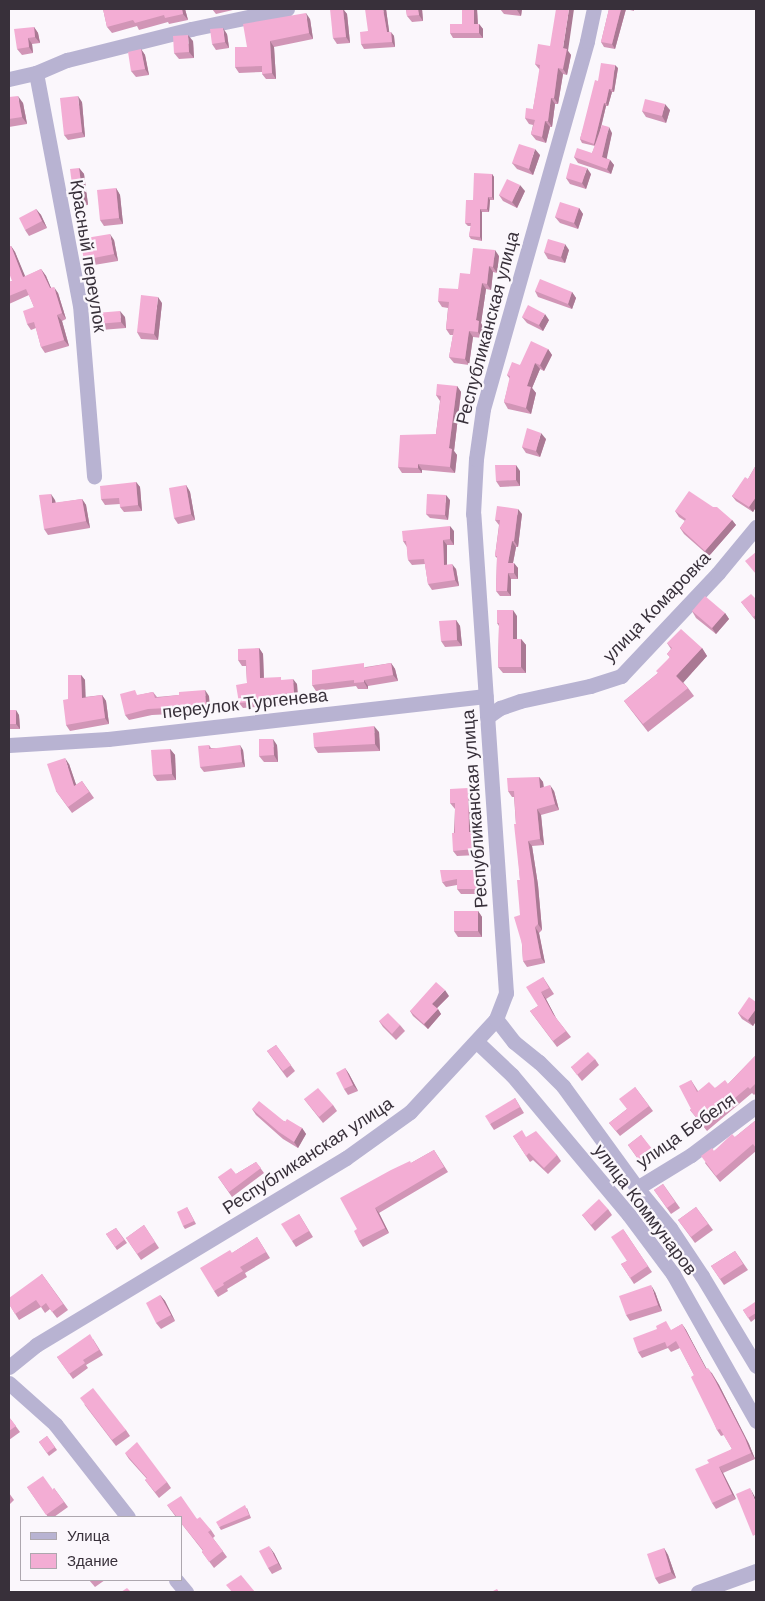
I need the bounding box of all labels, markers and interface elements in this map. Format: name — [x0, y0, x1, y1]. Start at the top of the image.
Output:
street label: Красный переулок — [65, 178, 111, 334]
street label: Республиканская улица — [452, 229, 524, 427]
street label: улица Комаровка — [599, 547, 715, 667]
street label: переулок Тургенева — [161, 685, 329, 723]
street label: Республиканская улица — [457, 709, 493, 909]
street label: улица Бебеля — [632, 1089, 740, 1173]
street label: Республиканская улица — [219, 1093, 397, 1219]
street label: улица Коммунаров — [589, 1140, 701, 1280]
legend — [20, 1516, 182, 1581]
text: Улица — [67, 1527, 110, 1544]
text: Здание — [67, 1552, 118, 1569]

